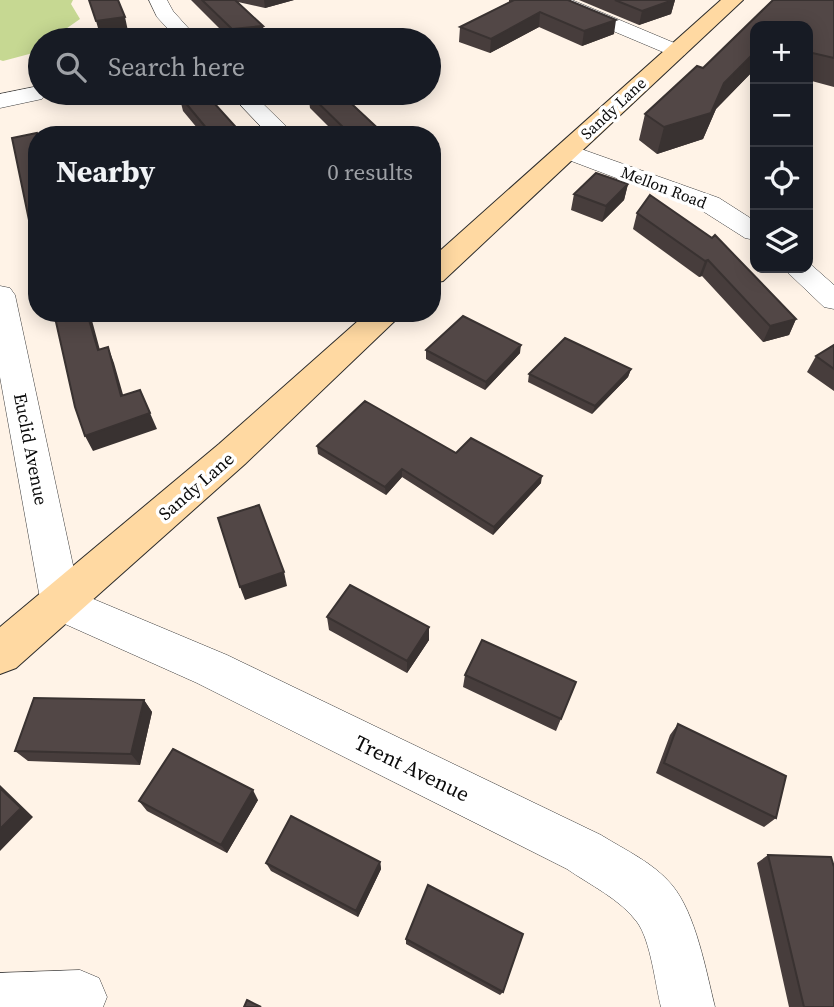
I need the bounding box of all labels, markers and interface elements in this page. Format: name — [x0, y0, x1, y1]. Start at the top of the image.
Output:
map controls — [750, 21, 813, 273]
button: + — [750, 21, 813, 84]
search box — [28, 28, 441, 105]
icon: search — [52, 48, 90, 86]
text: Search here — [108, 49, 245, 85]
street label: Sandy Lane — [575, 72, 651, 144]
button: − — [750, 84, 813, 147]
button: locate — [750, 147, 813, 210]
text: Nearby — [56, 151, 155, 192]
text: 0 results — [327, 156, 413, 188]
street label: Mellon Road — [618, 161, 710, 213]
button: layers — [750, 210, 813, 273]
street label: Euclid Avenue — [8, 391, 54, 507]
street label: Sandy Lane — [153, 446, 239, 526]
street label: Trent Avenue — [350, 728, 474, 808]

